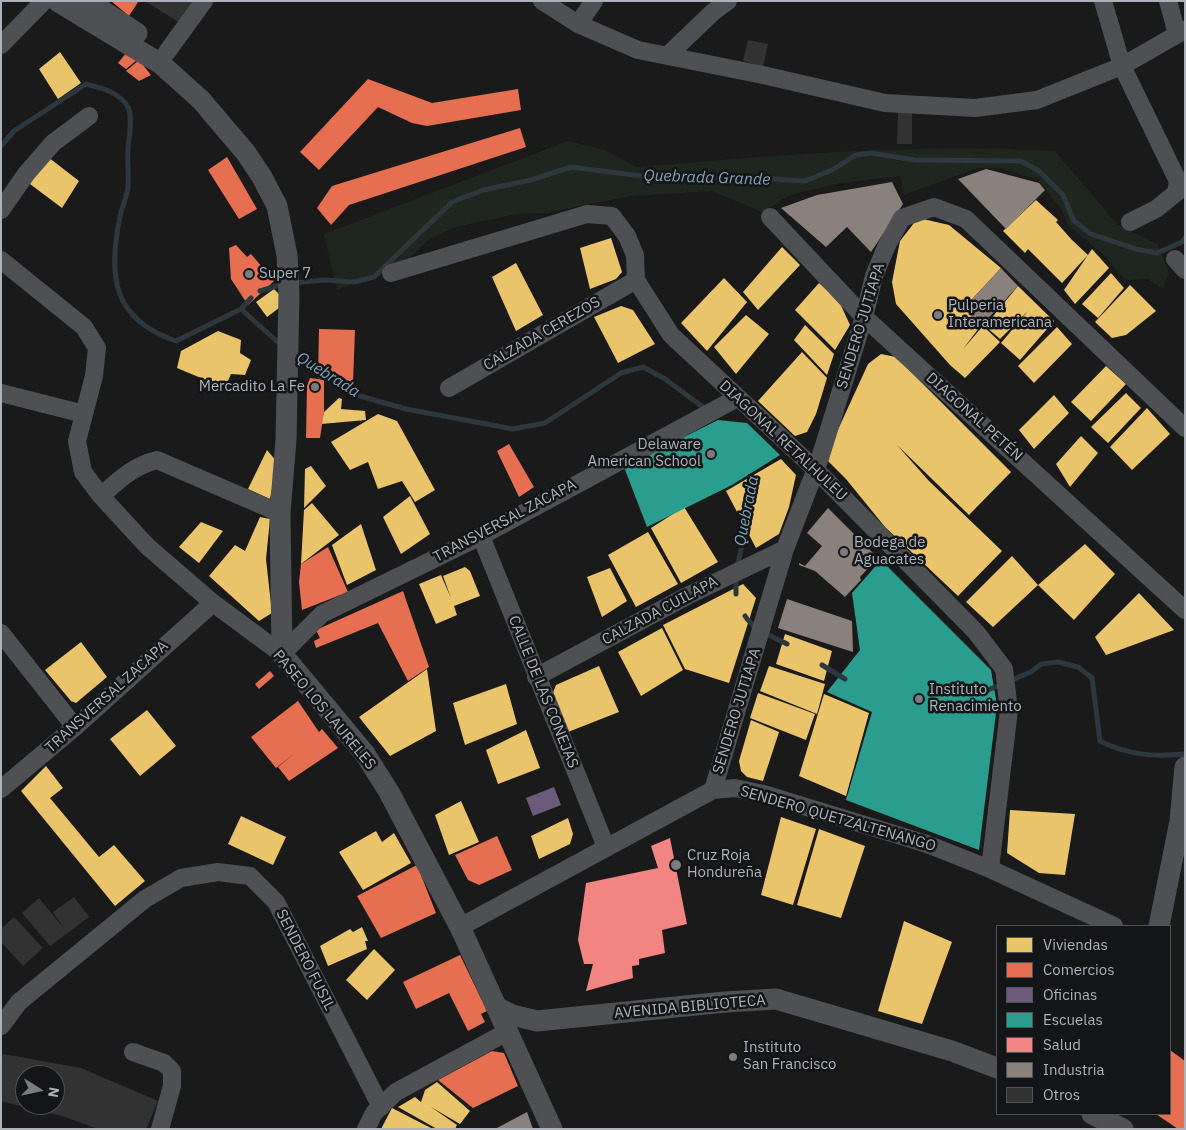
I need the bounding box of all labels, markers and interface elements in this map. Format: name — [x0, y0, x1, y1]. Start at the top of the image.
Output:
water label: Quebrada Grande — [643, 166, 771, 190]
street label: SENDERO JUTIAPA — [833, 261, 889, 391]
place label: Super 7 — [259, 265, 311, 283]
marker: Super 7 — [243, 268, 255, 280]
street label: CALZADA CEREZOS — [480, 293, 604, 375]
place label: Pulperia Interamericana — [948, 297, 1052, 332]
marker: Pulperia Interamericana — [932, 309, 944, 321]
water label: Quebrada — [293, 348, 363, 402]
street label: DIAGONAL PETÉN — [922, 369, 1026, 465]
street label: DIAGONAL RETALHULEU — [715, 377, 851, 505]
place label: Mercadito La Fe — [199, 378, 305, 396]
marker: Mercadito La Fe — [309, 381, 321, 393]
place label: Delaware American School — [588, 436, 701, 471]
marker: Delaware American School — [705, 448, 717, 460]
water label: Quebrada — [731, 474, 763, 548]
street label: TRANSVERSAL ZACAPA — [431, 476, 579, 566]
place label: Bodega de Aguacates — [854, 534, 925, 569]
marker: Bodega de Aguacates — [838, 546, 850, 558]
street label: CALZADA CUILAPA — [599, 573, 721, 649]
street label: CALLE DE LAS CONEJAS — [504, 613, 582, 771]
street label: TRANSVERSAL ZACAPA — [42, 637, 172, 757]
street label: SENDERO JUTIAPA — [709, 646, 765, 776]
street label: PASEO LOS LAURELES — [269, 647, 379, 773]
place label: Instituto Renacimiento — [929, 681, 1022, 716]
marker: Instituto Renacimiento — [913, 693, 925, 705]
street label: SENDERO QUETZALTENANGO — [738, 782, 938, 856]
place label: Cruz Roja Hondureña — [687, 847, 762, 882]
marker: Cruz Roja Hondureña — [669, 858, 683, 872]
street label: SENDERO FUSIL — [272, 906, 338, 1014]
legend — [996, 925, 1171, 1115]
text: Viviendas — [1043, 935, 1108, 954]
text: Comercios — [1043, 960, 1114, 979]
text: Oficinas — [1043, 985, 1097, 1004]
street label: AVENIDA BIBLIOTECA — [613, 991, 767, 1023]
text: Escuelas — [1043, 1010, 1103, 1029]
text: Salud — [1043, 1035, 1081, 1054]
place label: Instituto San Francisco — [743, 1039, 836, 1074]
marker: Instituto San Francisco — [727, 1051, 739, 1063]
text: Industria — [1043, 1060, 1104, 1079]
north arrow — [15, 1065, 65, 1115]
text: Otros — [1043, 1085, 1080, 1104]
text: N — [44, 1086, 64, 1099]

